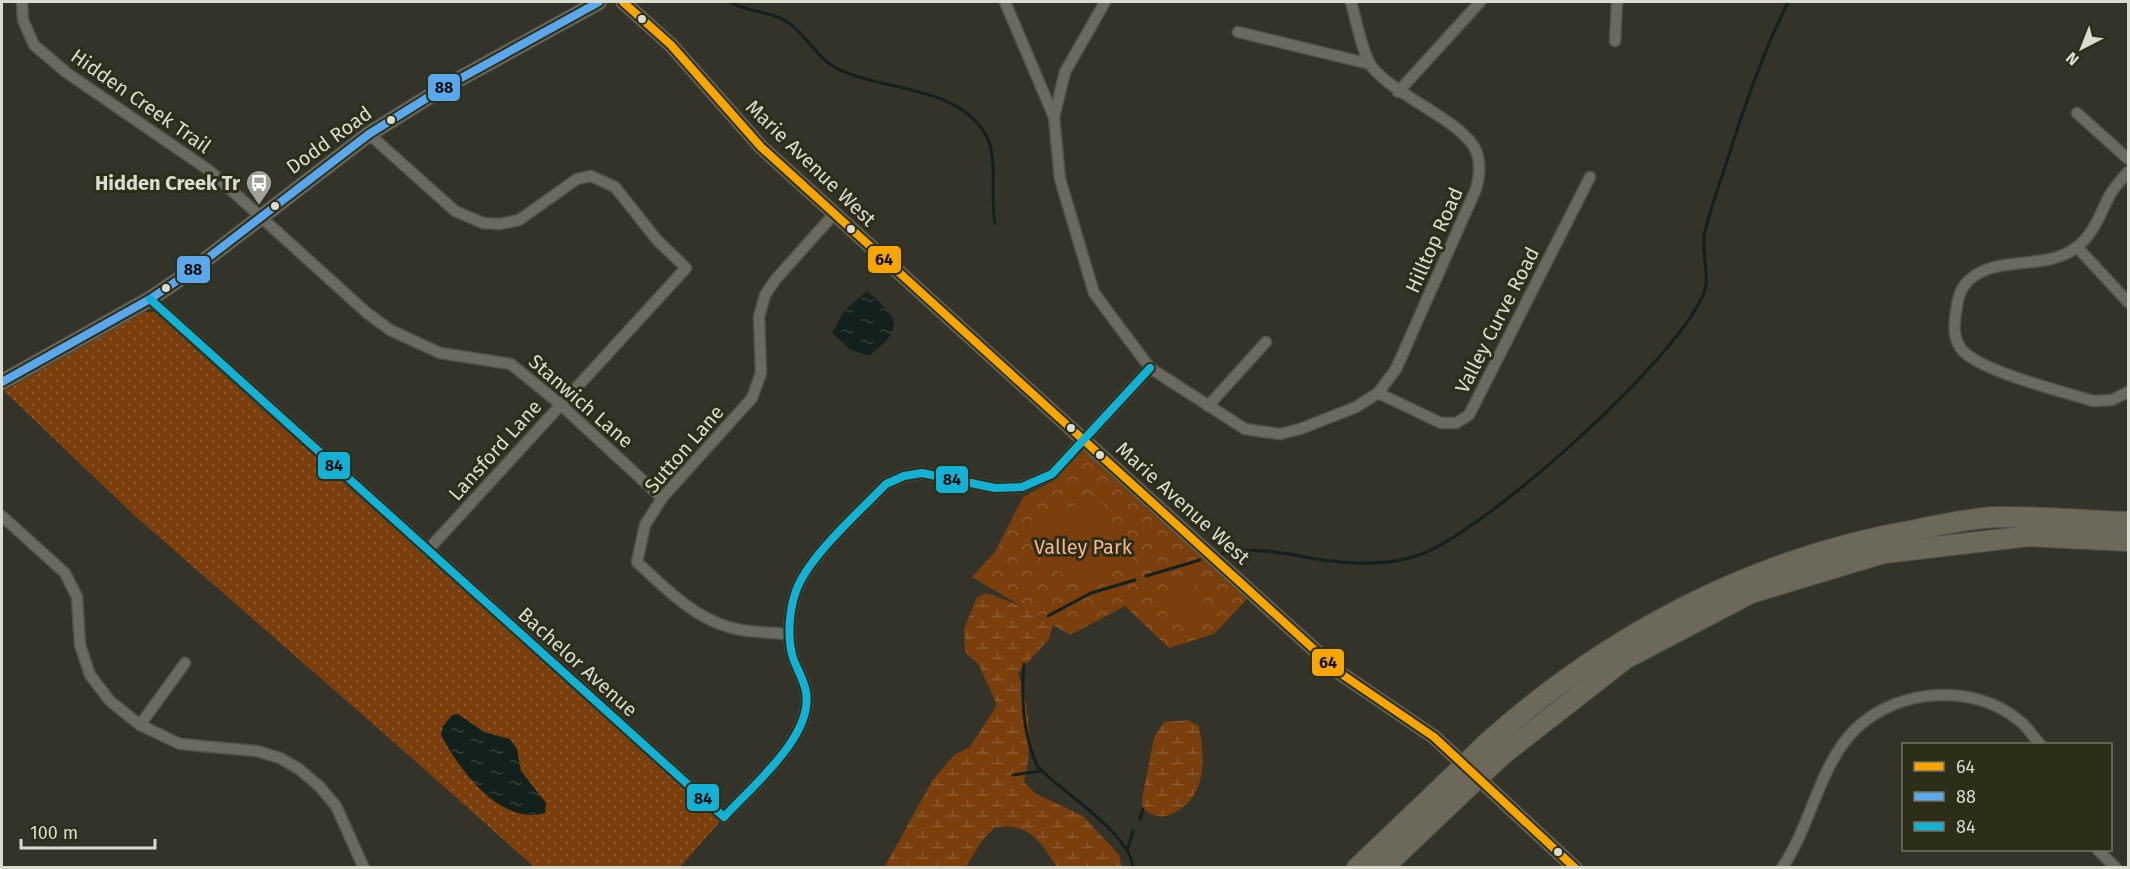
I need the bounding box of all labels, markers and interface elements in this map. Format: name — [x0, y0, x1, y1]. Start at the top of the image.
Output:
unlabelled marker — [636, 13, 648, 25]
north arrow — [2052, 18, 2112, 78]
street label: Hidden Creek Trail — [66, 44, 216, 158]
text: N — [2062, 48, 2083, 69]
line badge: 88 — [427, 73, 461, 102]
text: 88 — [435, 78, 453, 97]
street label: Marie Avenue West — [741, 95, 882, 232]
street label: Dodd Road — [282, 101, 376, 179]
unlabelled marker — [385, 114, 397, 126]
bus stop icon: Hidden Creek Tr — [244, 168, 274, 206]
place label: Hidden Creek Tr — [95, 171, 241, 195]
street label: Hilltop Road — [1400, 184, 1468, 296]
unlabelled marker — [269, 200, 281, 212]
unlabelled marker — [845, 223, 857, 235]
street label: Valley Curve Road — [1450, 243, 1544, 397]
line badge: 64 — [867, 245, 902, 274]
text: 64 — [875, 250, 893, 269]
line badge: 88 — [176, 255, 211, 284]
text: 88 — [184, 260, 202, 279]
unlabelled marker — [160, 282, 172, 294]
street label: Stanwich Lane — [524, 349, 638, 453]
street label: Lansford Lane — [443, 395, 547, 505]
street label: Sutton Lane — [639, 400, 729, 498]
unlabelled marker — [1065, 422, 1077, 434]
street label: Marie Avenue West — [1111, 437, 1255, 570]
unlabelled marker — [1094, 449, 1106, 461]
line badge: 84 — [317, 451, 351, 480]
text: 84 — [325, 456, 343, 475]
line badge: 84 — [935, 465, 969, 494]
text: 84 — [943, 470, 961, 489]
park label: Valley Park — [1034, 535, 1133, 559]
street label: Bachelor Avenue — [513, 602, 643, 722]
line badge: 64 — [1311, 648, 1345, 677]
text: 64 — [1319, 653, 1337, 672]
legend — [1902, 743, 2112, 851]
text: 64 — [1956, 756, 1976, 778]
line badge: 84 — [686, 783, 720, 812]
text: 88 — [1956, 786, 1976, 808]
text: 84 — [694, 789, 712, 808]
scale bar — [21, 812, 154, 850]
text: 84 — [1956, 816, 1976, 838]
text: 100 m — [30, 822, 78, 844]
unlabelled marker — [1552, 846, 1564, 858]

